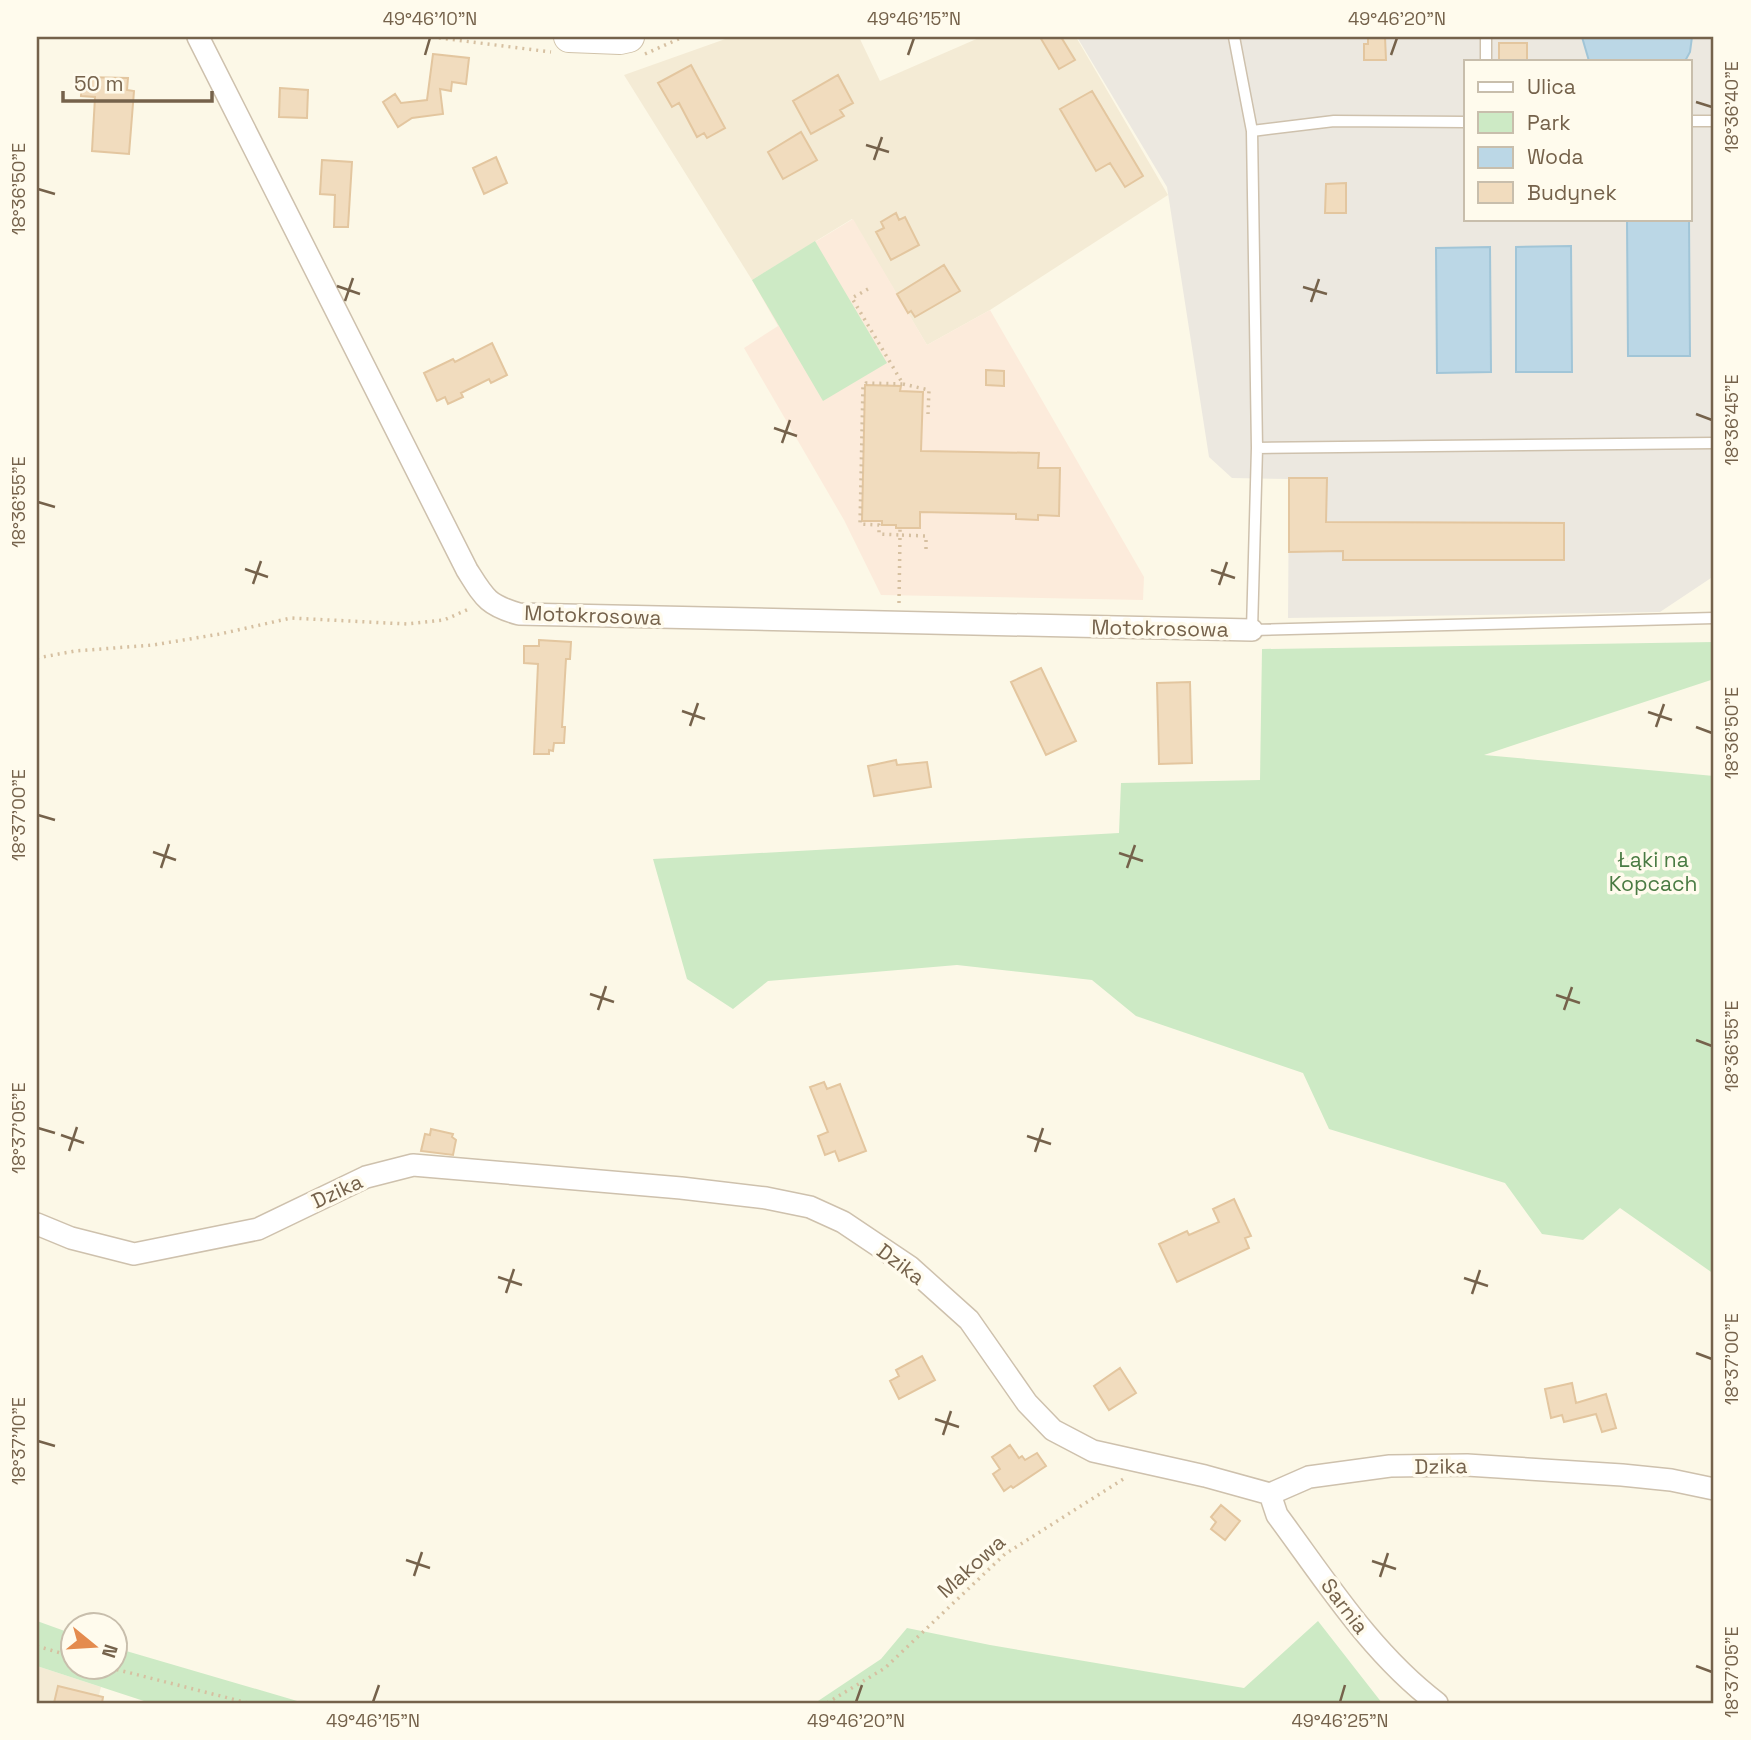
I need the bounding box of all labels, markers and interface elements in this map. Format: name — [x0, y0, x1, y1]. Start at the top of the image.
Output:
text: 49°46'10"N — [383, 7, 477, 30]
text: 49°46'15"N — [867, 7, 961, 30]
text: 49°46'20"N — [1348, 7, 1446, 30]
scale bar — [63, 60, 212, 104]
legend — [1464, 60, 1692, 220]
text: 18°36'40"E — [1720, 61, 1743, 153]
text: 50 m — [74, 70, 124, 97]
text: Ulica — [1527, 73, 1576, 100]
text: Park — [1527, 109, 1571, 136]
text: 18°36'50"E — [7, 143, 30, 235]
text: Woda — [1527, 143, 1584, 170]
text: Budynek — [1527, 179, 1617, 206]
text: 18°36'45"E — [1720, 374, 1743, 466]
text: 18°36'55"E — [7, 456, 30, 548]
street label: Motokrosowa — [524, 599, 662, 631]
street label: Motokrosowa — [1091, 613, 1229, 643]
text: 18°36'50"E — [1720, 687, 1743, 779]
text: 18°37'00"E — [7, 769, 30, 861]
park label: Łąki na Kopcach — [1609, 846, 1697, 897]
text: 18°36'55"E — [1720, 1000, 1743, 1092]
text: 18°37'05"E — [7, 1082, 30, 1174]
street label: Dzika — [307, 1168, 367, 1214]
street label: Dzika — [872, 1237, 930, 1291]
text: 18°37'00"E — [1720, 1313, 1743, 1405]
text: 18°37'10"E — [7, 1397, 30, 1485]
street label: Dzika — [1414, 1452, 1468, 1480]
street label: Makowa — [931, 1528, 1011, 1604]
street label: Sarnia — [1315, 1573, 1375, 1639]
north arrow — [60, 1610, 130, 1680]
text: 18°37'05"E — [1720, 1626, 1743, 1718]
text: N — [96, 1641, 124, 1661]
text: 49°46'15"N — [326, 1709, 420, 1732]
text: 49°46'20"N — [807, 1709, 905, 1732]
text: 49°46'25"N — [1291, 1709, 1389, 1732]

